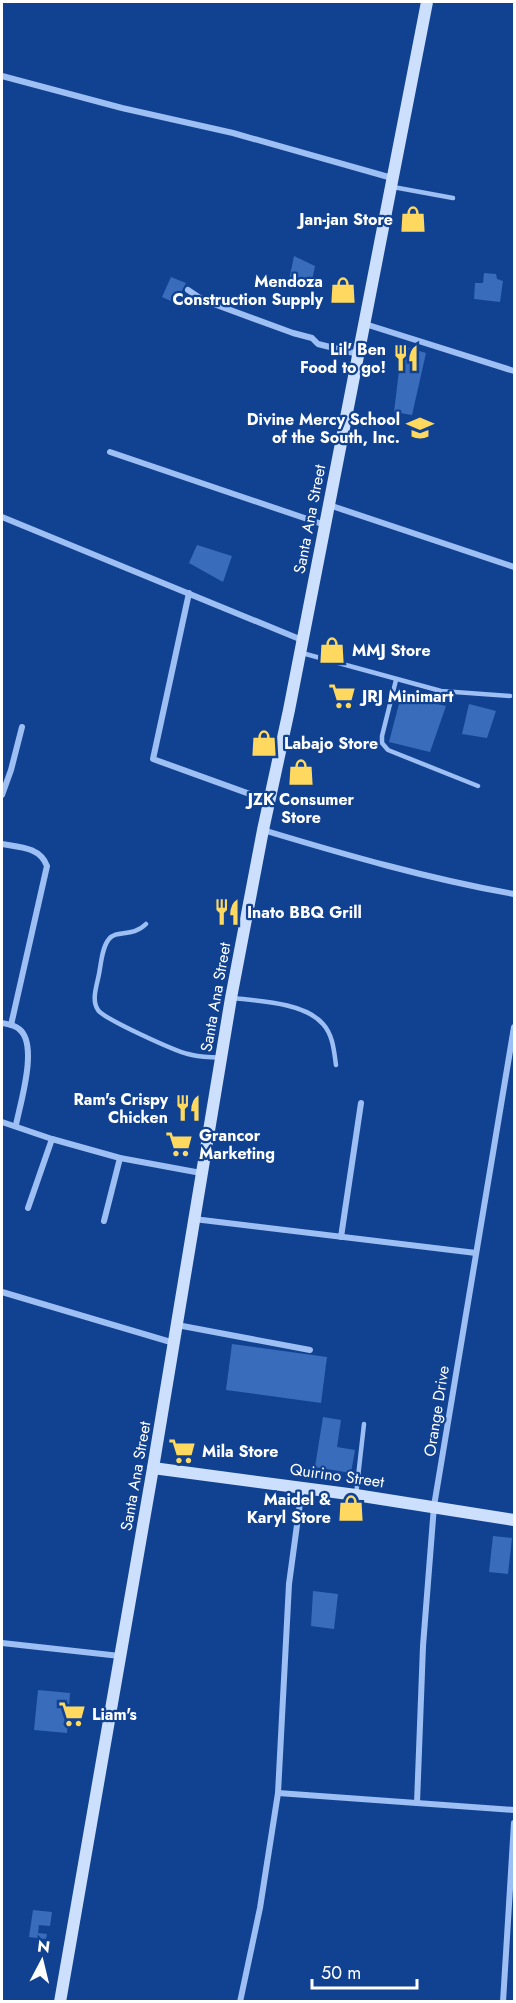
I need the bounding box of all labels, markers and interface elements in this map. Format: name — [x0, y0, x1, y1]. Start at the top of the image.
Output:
shop icon: Jan-jan Store — [398, 204, 428, 234]
place label: Jan-jan Store — [296, 208, 393, 231]
place label: Mendoza Construction Supply — [173, 270, 324, 311]
shop icon: Mendoza Construction Supply — [328, 275, 358, 305]
place label: Lil' Ben Food to go! — [300, 338, 386, 379]
restaurant icon: Lil' Ben Food to go! — [391, 343, 421, 373]
place label: Divine Mercy School of the South, Inc. — [247, 408, 400, 449]
school or university icon: Divine Mercy School of the South, Inc. — [405, 413, 435, 443]
street label: Santa Ana Street — [288, 462, 331, 576]
shop icon: MMJ Store — [317, 635, 347, 665]
place label: MMJ Store — [352, 639, 431, 662]
supermarket icon: JRJ Minimart — [327, 681, 357, 711]
place label: JRJ Minimart — [359, 685, 454, 708]
shop icon: Labajo Store — [249, 728, 279, 758]
place label: Labajo Store — [284, 732, 378, 755]
shop icon: JZK Consumer Store — [286, 757, 316, 787]
place label: JZK Consumer Store — [245, 788, 355, 829]
restaurant icon: Inato BBQ Grill — [212, 897, 242, 927]
place label: Inato BBQ Grill — [247, 901, 362, 924]
street label: Santa Ana Street — [195, 940, 236, 1054]
place label: Ram's Crispy Chicken — [74, 1088, 169, 1129]
restaurant icon: Ram's Crispy Chicken — [173, 1093, 203, 1123]
place label: Grancor Marketing — [199, 1124, 275, 1165]
supermarket icon: Grancor Marketing — [164, 1129, 194, 1159]
street label: Orange Drive — [418, 1364, 455, 1458]
street label: Santa Ana Street — [115, 1419, 156, 1533]
supermarket icon: Mila Store — [167, 1436, 197, 1466]
place label: Mila Store — [202, 1440, 278, 1463]
street label: Quirino Street — [288, 1457, 386, 1494]
place label: Maidel & Karyl Store — [247, 1488, 331, 1529]
shop icon: Maidel & Karyl Store — [336, 1493, 366, 1523]
supermarket icon: Liam's — [57, 1699, 87, 1729]
place label: Liam's — [92, 1703, 137, 1726]
north arrow — [12, 1931, 72, 1991]
text: N — [36, 1934, 51, 1959]
scale bar — [312, 1952, 417, 1990]
text: 50 m — [321, 1960, 361, 1986]

